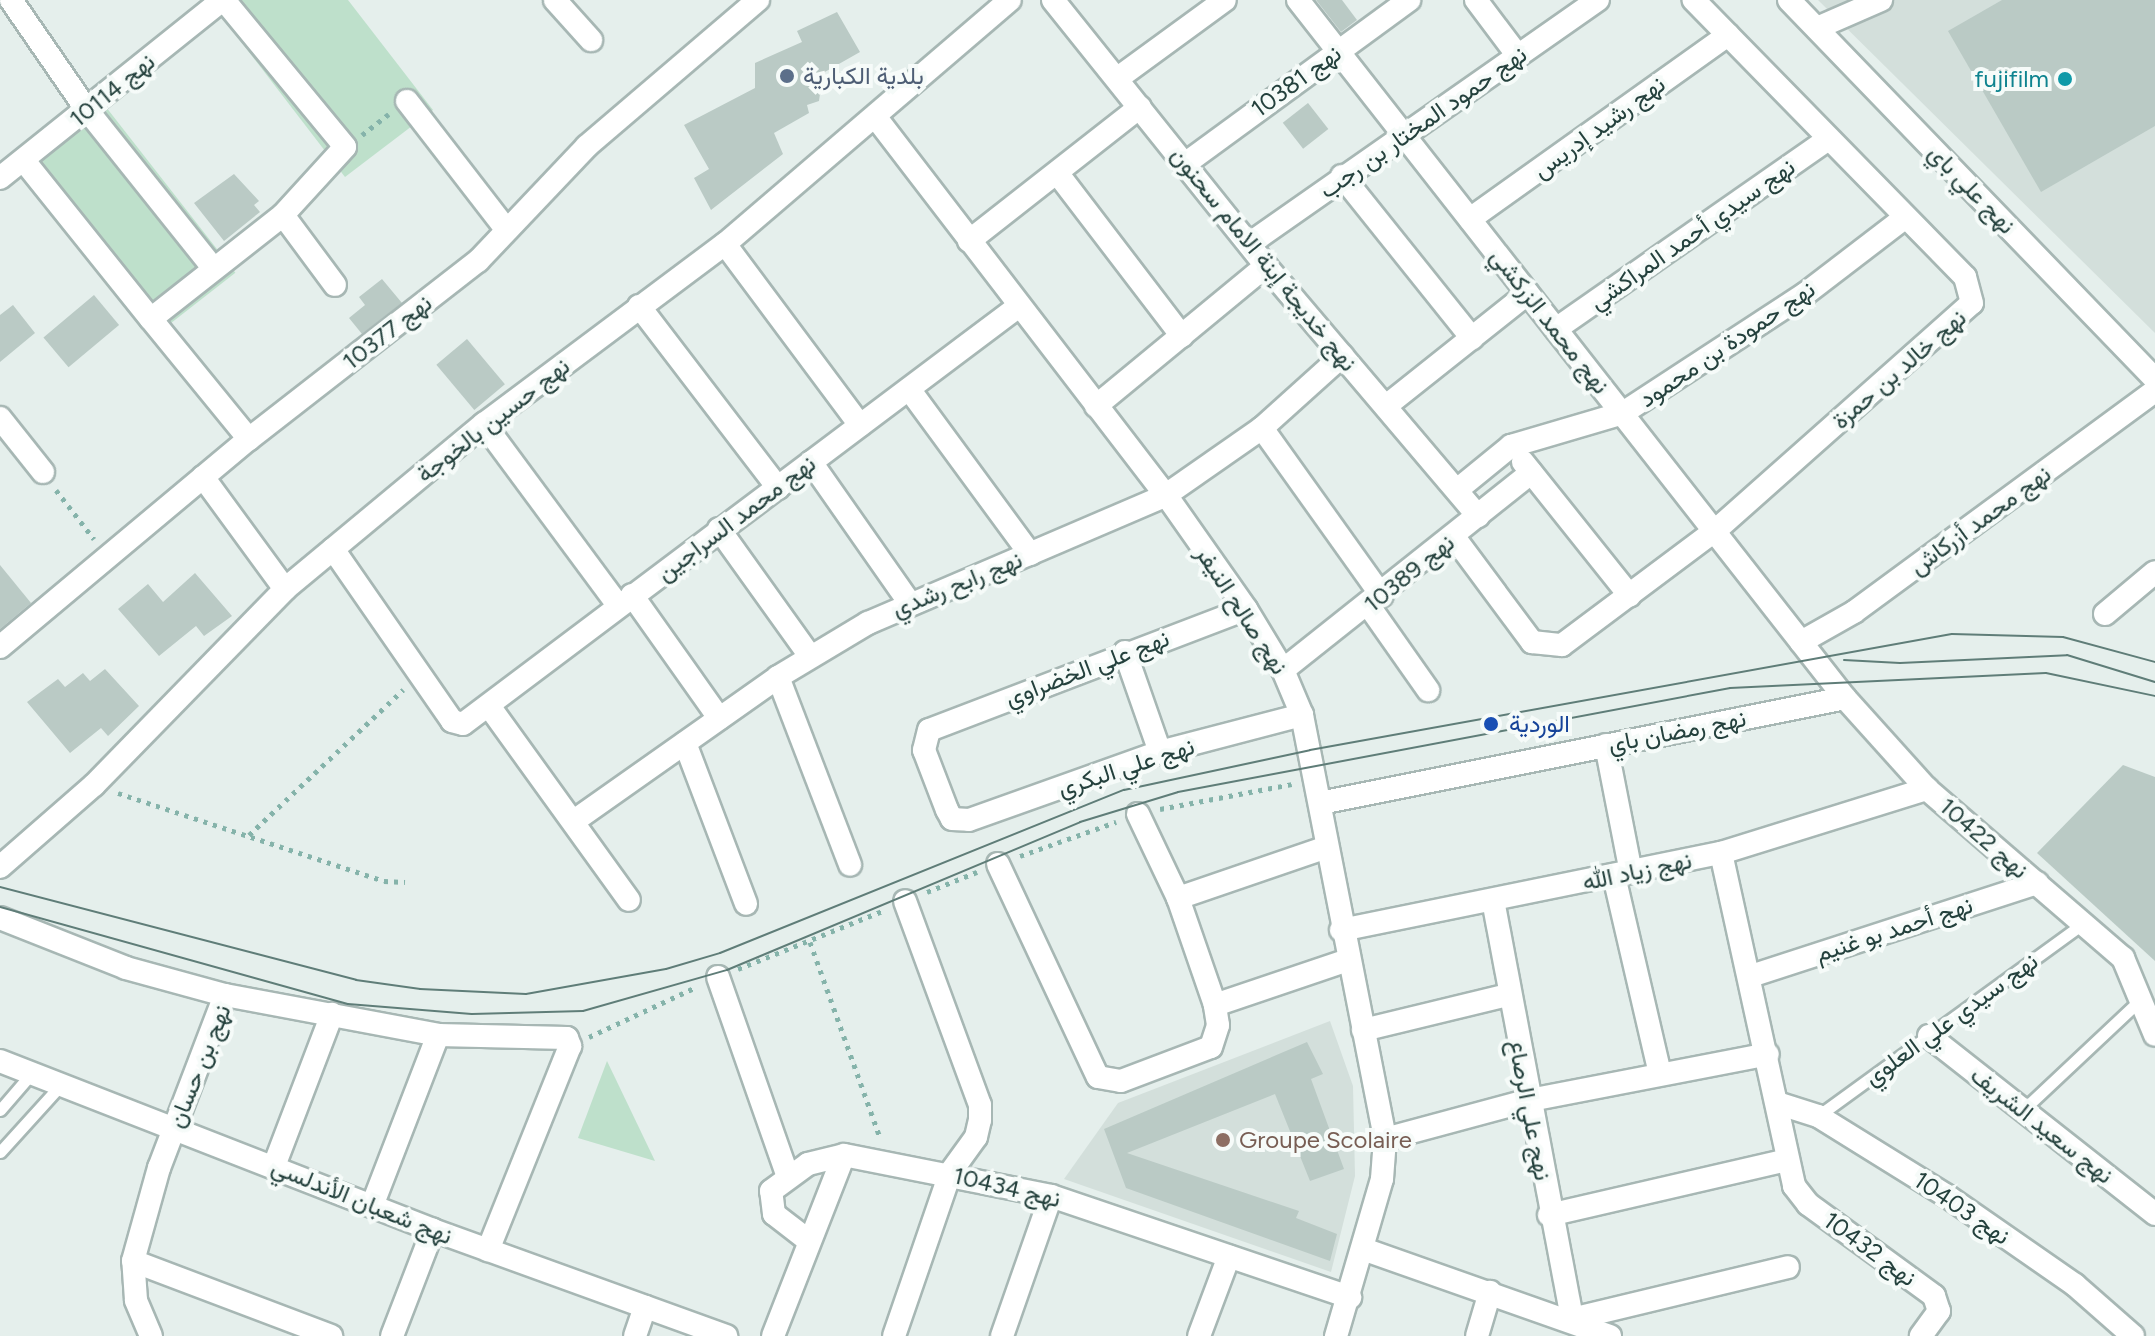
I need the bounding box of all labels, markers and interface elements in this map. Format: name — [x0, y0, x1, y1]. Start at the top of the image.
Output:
street label: نهج 10381 — [1245, 39, 1347, 123]
street label: نهج حمود المختار بن رجب — [1314, 40, 1532, 204]
street label: نهج 10114 — [64, 47, 160, 133]
place label: بلدية الكبارية — [803, 62, 924, 90]
place label: fujifilm — [1975, 65, 2049, 93]
marker: بلدية الكبارية — [778, 67, 796, 85]
street label: نهج رشيد إدريس — [1527, 69, 1671, 185]
marker: fujifilm — [2056, 70, 2074, 88]
street label: نهج علي باي — [1922, 138, 2022, 240]
street label: نهج خديجة إبنة الامام سحنون — [1165, 141, 1363, 377]
street label: نهج سيدي أحمد المراكشي — [1584, 152, 1800, 316]
street label: نهج محمد الزركشي — [1484, 243, 1616, 399]
street label: نهج حمودة بن محمود — [1634, 275, 1820, 413]
street label: نهج 10377 — [337, 288, 437, 376]
street label: نهج خالد بن حمزة — [1826, 303, 1972, 435]
street label: نهج حسين بالخوجة — [411, 351, 575, 489]
street label: نهج محمد السراجين — [651, 449, 821, 587]
street label: نهج محمد أزركاش — [1904, 459, 2056, 581]
street label: نهج 10389 — [1358, 528, 1460, 618]
street label: نهج صالح النيفر — [1190, 540, 1294, 680]
street label: نهج رابح رشدي — [888, 545, 1026, 623]
street label: نهج علي الخضراوي — [1001, 624, 1173, 712]
street label: نهج رمضان باي — [1606, 704, 1748, 758]
place label: الوردية — [1509, 710, 1570, 738]
marker: الوردية — [1480, 713, 1502, 735]
street label: نهج علي البكري — [1054, 731, 1198, 803]
street label: نهج 10422 — [1934, 792, 2034, 884]
street label: نهج زياد الله — [1580, 845, 1694, 897]
street label: نهج أحمد بو غنيم — [1812, 890, 1976, 968]
street label: نهج سيدي علي العلوي — [1859, 946, 2043, 1092]
street label: نهج بن حسان — [161, 1000, 237, 1132]
street label: نهج علي الرصاع — [1502, 1037, 1558, 1183]
street label: نهج سعيد الشريف — [1965, 1060, 2119, 1190]
place label: Groupe Scolaire — [1239, 1126, 1412, 1154]
marker: Groupe Scolaire — [1214, 1131, 1232, 1149]
street label: نهج شعبان الأندلسي — [267, 1152, 457, 1250]
street label: نهج 10434 — [950, 1161, 1064, 1213]
street label: نهج 10403 — [1908, 1165, 2016, 1251]
street label: نهج 10432 — [1818, 1206, 1922, 1292]

